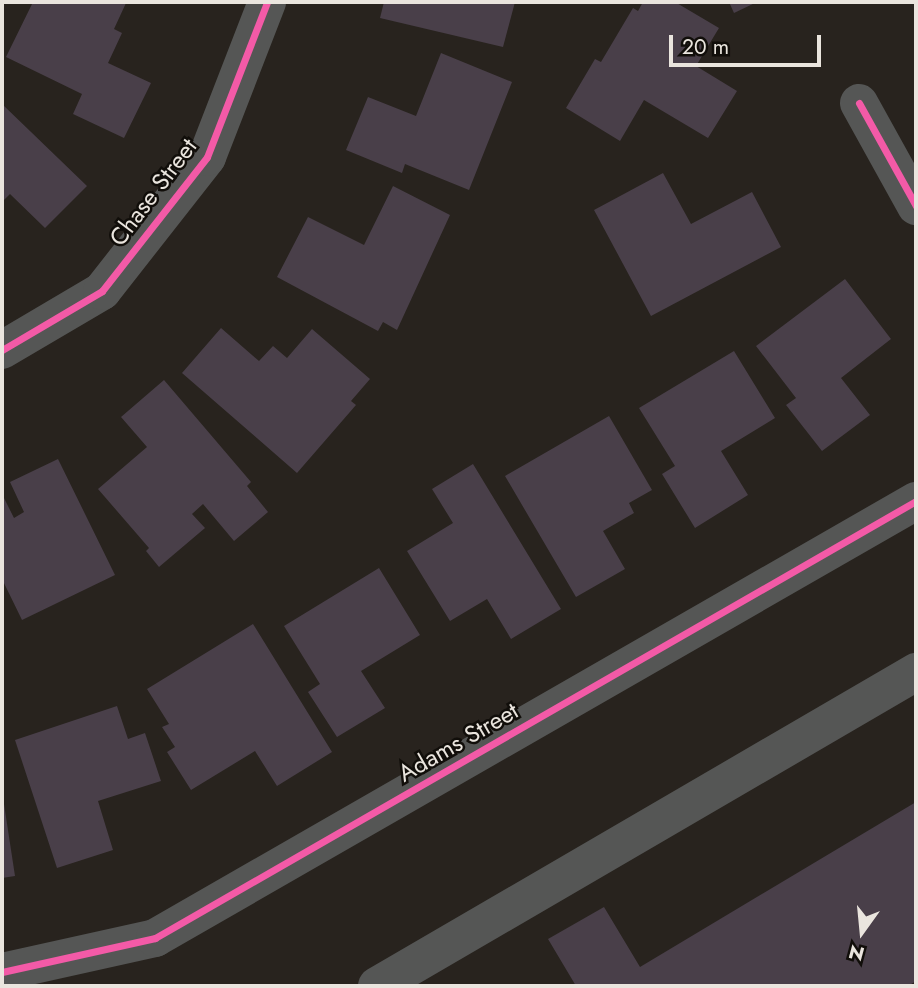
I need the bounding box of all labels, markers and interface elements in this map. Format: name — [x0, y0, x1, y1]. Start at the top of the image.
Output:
scale bar — [673, 21, 825, 65]
text: 20 m — [682, 32, 729, 62]
street label: Chase Street — [103, 133, 203, 251]
street label: Adams Street — [393, 696, 523, 788]
north arrow — [827, 897, 897, 967]
text: N — [846, 938, 867, 968]

